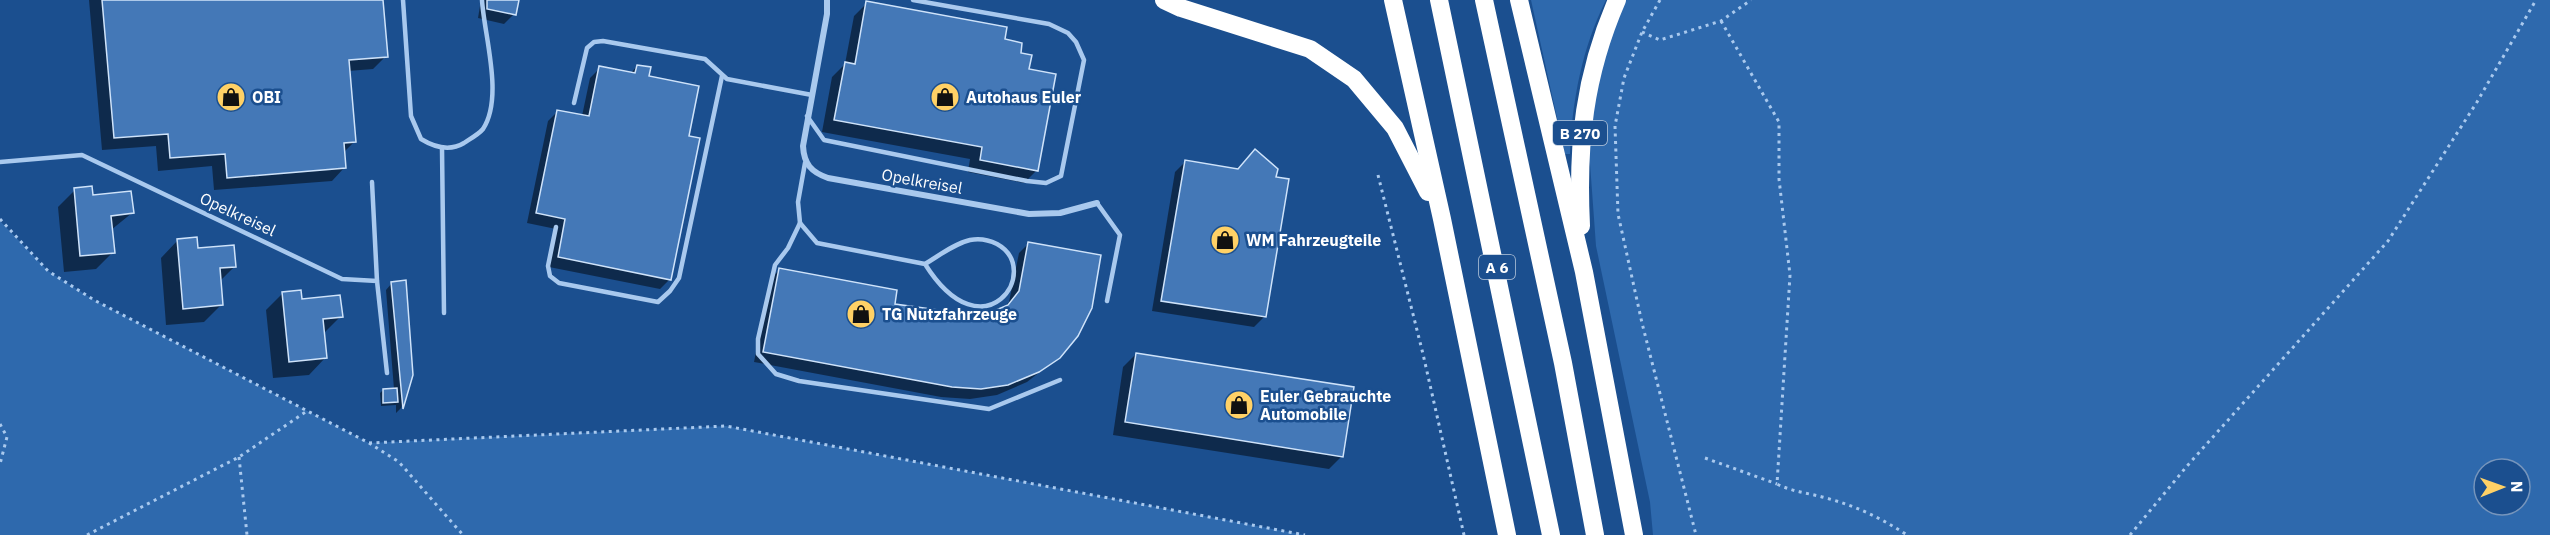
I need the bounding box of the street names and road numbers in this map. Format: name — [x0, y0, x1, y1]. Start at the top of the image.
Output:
road number: B 270 — [1553, 121, 1607, 145]
street label: Opelkreisel — [880, 164, 964, 198]
street label: Opelkreisel — [197, 188, 279, 240]
road number: A 6 — [1479, 255, 1515, 279]

